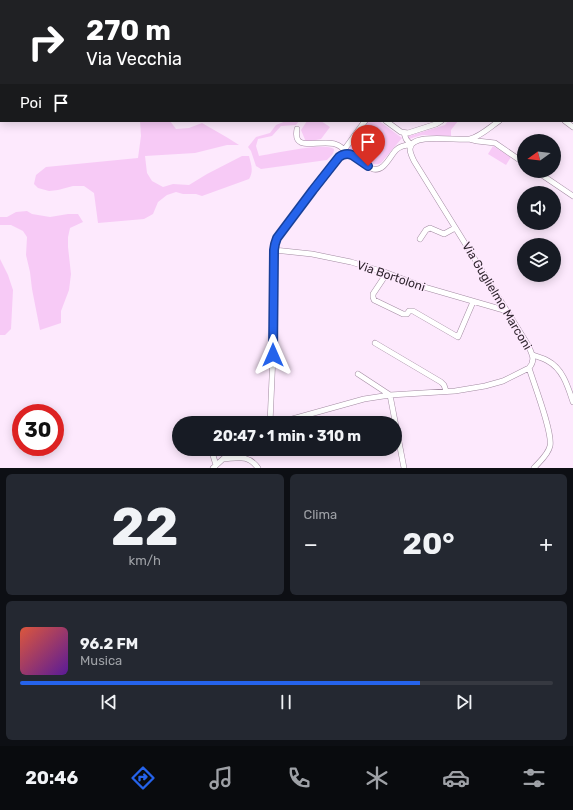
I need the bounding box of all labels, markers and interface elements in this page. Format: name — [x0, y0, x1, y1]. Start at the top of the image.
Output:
text: 270 m — [86, 14, 171, 47]
icon: right — [20, 16, 72, 68]
text: Via Vecchia — [86, 48, 182, 70]
icon: arrive — [50, 92, 72, 114]
text: Poi — [20, 94, 42, 112]
pin — [351, 125, 385, 166]
icon: arrive — [357, 131, 379, 153]
north arrow — [517, 134, 561, 178]
map controls — [517, 134, 561, 282]
button: sound — [517, 186, 561, 230]
button: layers — [517, 238, 561, 282]
street label: Via Guglielmo Marconi — [459, 240, 535, 352]
street label: Via Bortoloni — [355, 258, 427, 294]
position arrow — [252, 334, 294, 376]
speed limit sign: 30 — [12, 404, 64, 456]
text: 20:47 · 1 min · 310 m — [213, 427, 361, 445]
text: 22 — [111, 496, 179, 558]
text: Clima — [304, 507, 337, 522]
text: 20° — [402, 526, 455, 562]
text: − — [304, 531, 318, 558]
text: + — [539, 531, 553, 558]
text: km/h — [129, 553, 161, 568]
text: 96.2 FM — [80, 635, 138, 653]
text: Musica — [80, 653, 122, 668]
icon: previous — [98, 691, 120, 713]
icon: pause — [275, 691, 297, 713]
icon: next — [453, 691, 475, 713]
icon: directions — [129, 764, 157, 792]
icon: music — [207, 764, 235, 792]
icon: phone — [285, 764, 313, 792]
icon: climate — [363, 764, 391, 792]
icon: car — [442, 764, 470, 792]
icon: filters — [520, 764, 548, 792]
text: 20:46 — [25, 767, 78, 789]

